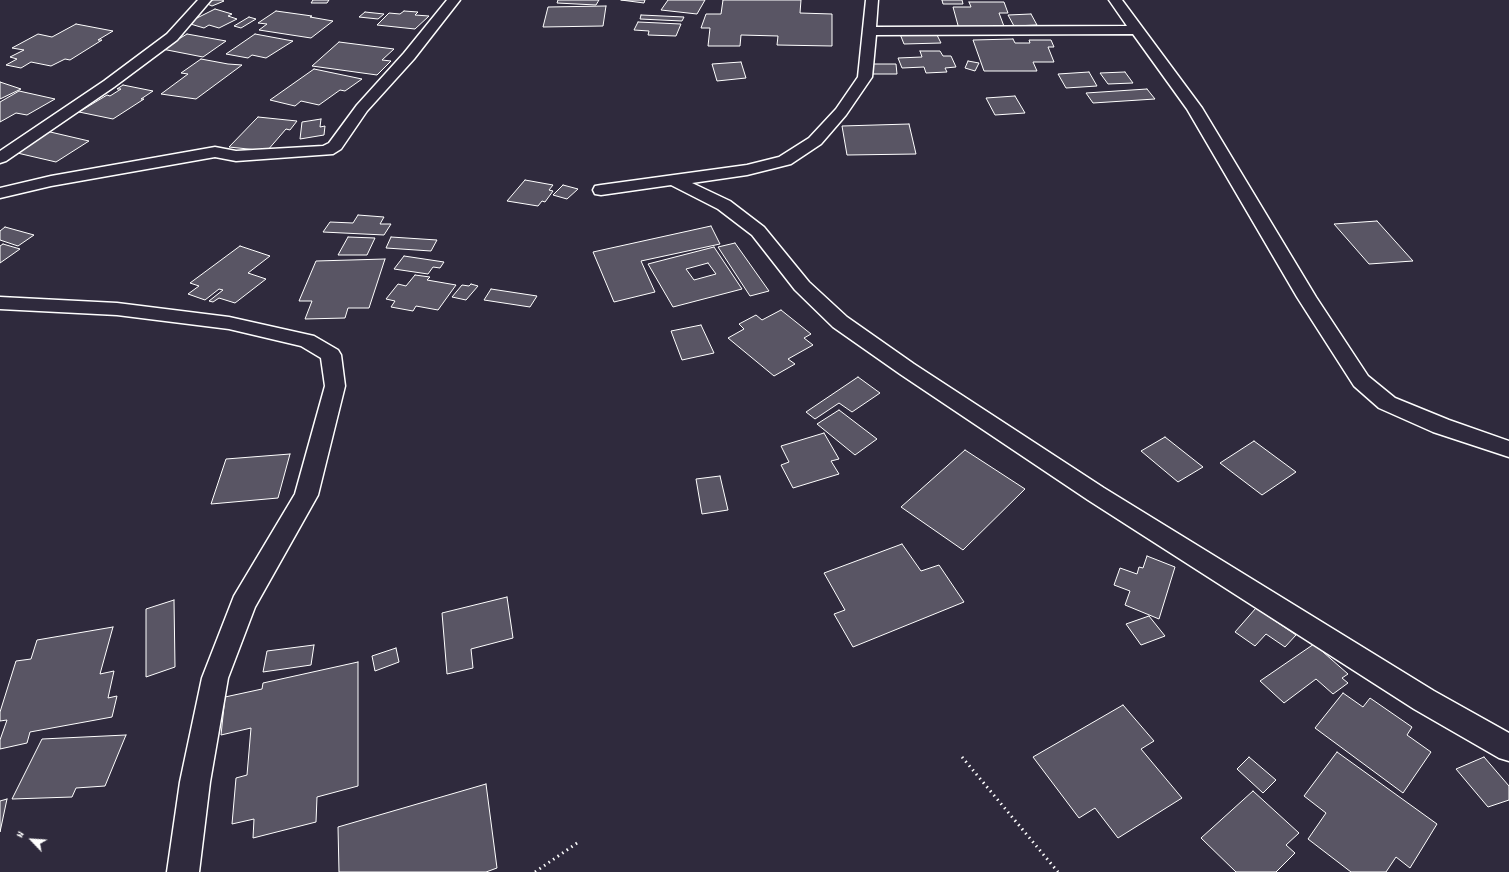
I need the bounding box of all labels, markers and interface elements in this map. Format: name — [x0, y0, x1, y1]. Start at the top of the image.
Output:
north arrow — [12, 820, 52, 860]
text: N — [13, 829, 30, 841]

